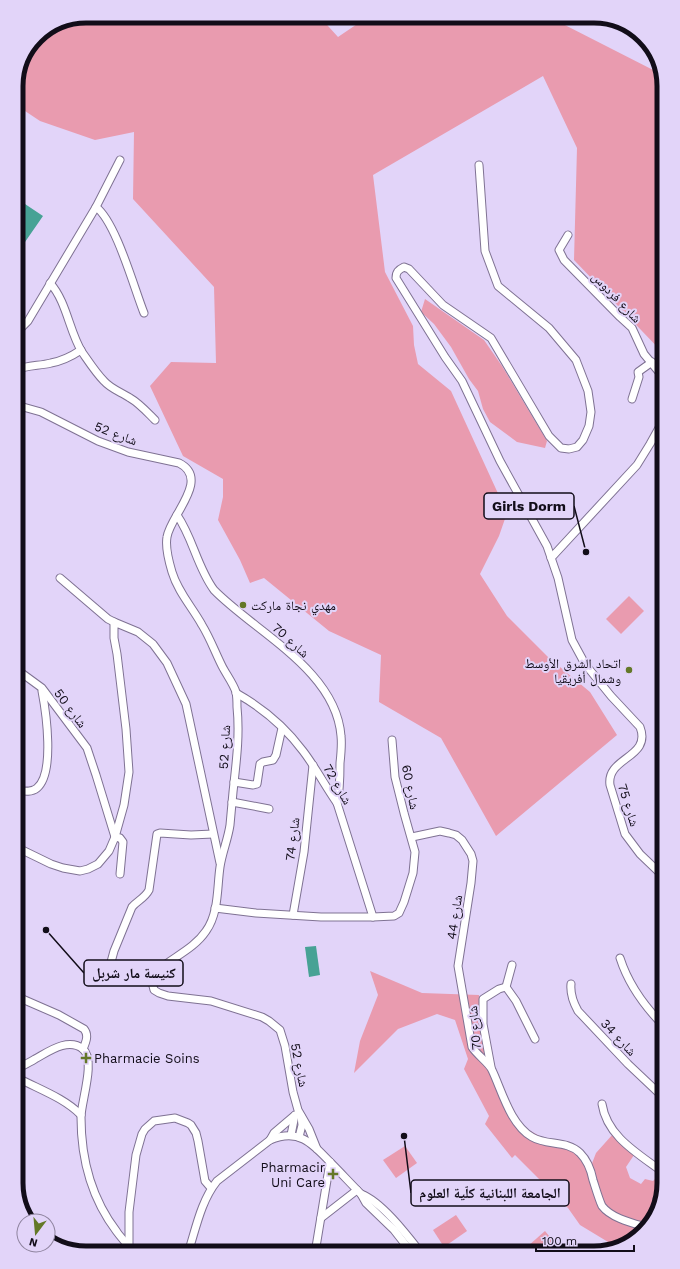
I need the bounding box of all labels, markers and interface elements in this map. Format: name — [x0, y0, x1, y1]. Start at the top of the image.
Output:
street label: شارع فردوس — [587, 269, 644, 327]
street label: شارع 52 — [92, 419, 139, 450]
callout: Girls Dorm — [484, 493, 574, 519]
text: Girls Dorm — [492, 498, 566, 514]
place label: مهدي نجاة ماركت — [251, 598, 336, 616]
marker: مهدي نجاة ماركت — [238, 600, 248, 610]
street label: شارع 70 — [268, 620, 312, 662]
place label: اتحاد الشرق الأوسط وشمال أفريقيا — [525, 656, 621, 687]
marker: اتحاد الشرق الأوسط وشمال أفريقيا — [624, 665, 634, 675]
street label: شارع 50 — [50, 686, 90, 732]
street label: شارع 52 — [216, 725, 235, 770]
street label: شارع 72 — [318, 761, 355, 808]
street label: شارع 60 — [397, 764, 422, 811]
street label: شارع 75 — [613, 782, 642, 829]
street label: شارع 74 — [282, 817, 305, 862]
street label: شارع 44 — [444, 894, 467, 941]
callout: كنيسة مار شربل — [84, 960, 183, 986]
text: كنيسة مار شربل — [92, 965, 176, 982]
street label: شارع 70 — [465, 1005, 486, 1051]
street label: شارع 34 — [596, 1016, 639, 1060]
street label: شارع 52 — [286, 1042, 311, 1089]
place label: Pharmacie Soins — [94, 1051, 200, 1066]
marker: Pharmacie Soins — [81, 1053, 91, 1063]
place label: Pharmacir Uni Care — [261, 1160, 325, 1190]
marker: Pharmacir Uni Care — [328, 1169, 338, 1179]
callout: الجامعة اللبنانية كلّية العلوم — [411, 1180, 569, 1206]
text: الجامعة اللبنانية كلّية العلوم — [419, 1185, 561, 1203]
north arrow — [16, 1213, 56, 1253]
scale bar — [536, 1227, 634, 1253]
text: 100 m — [542, 1234, 577, 1248]
text: N — [28, 1235, 39, 1250]

